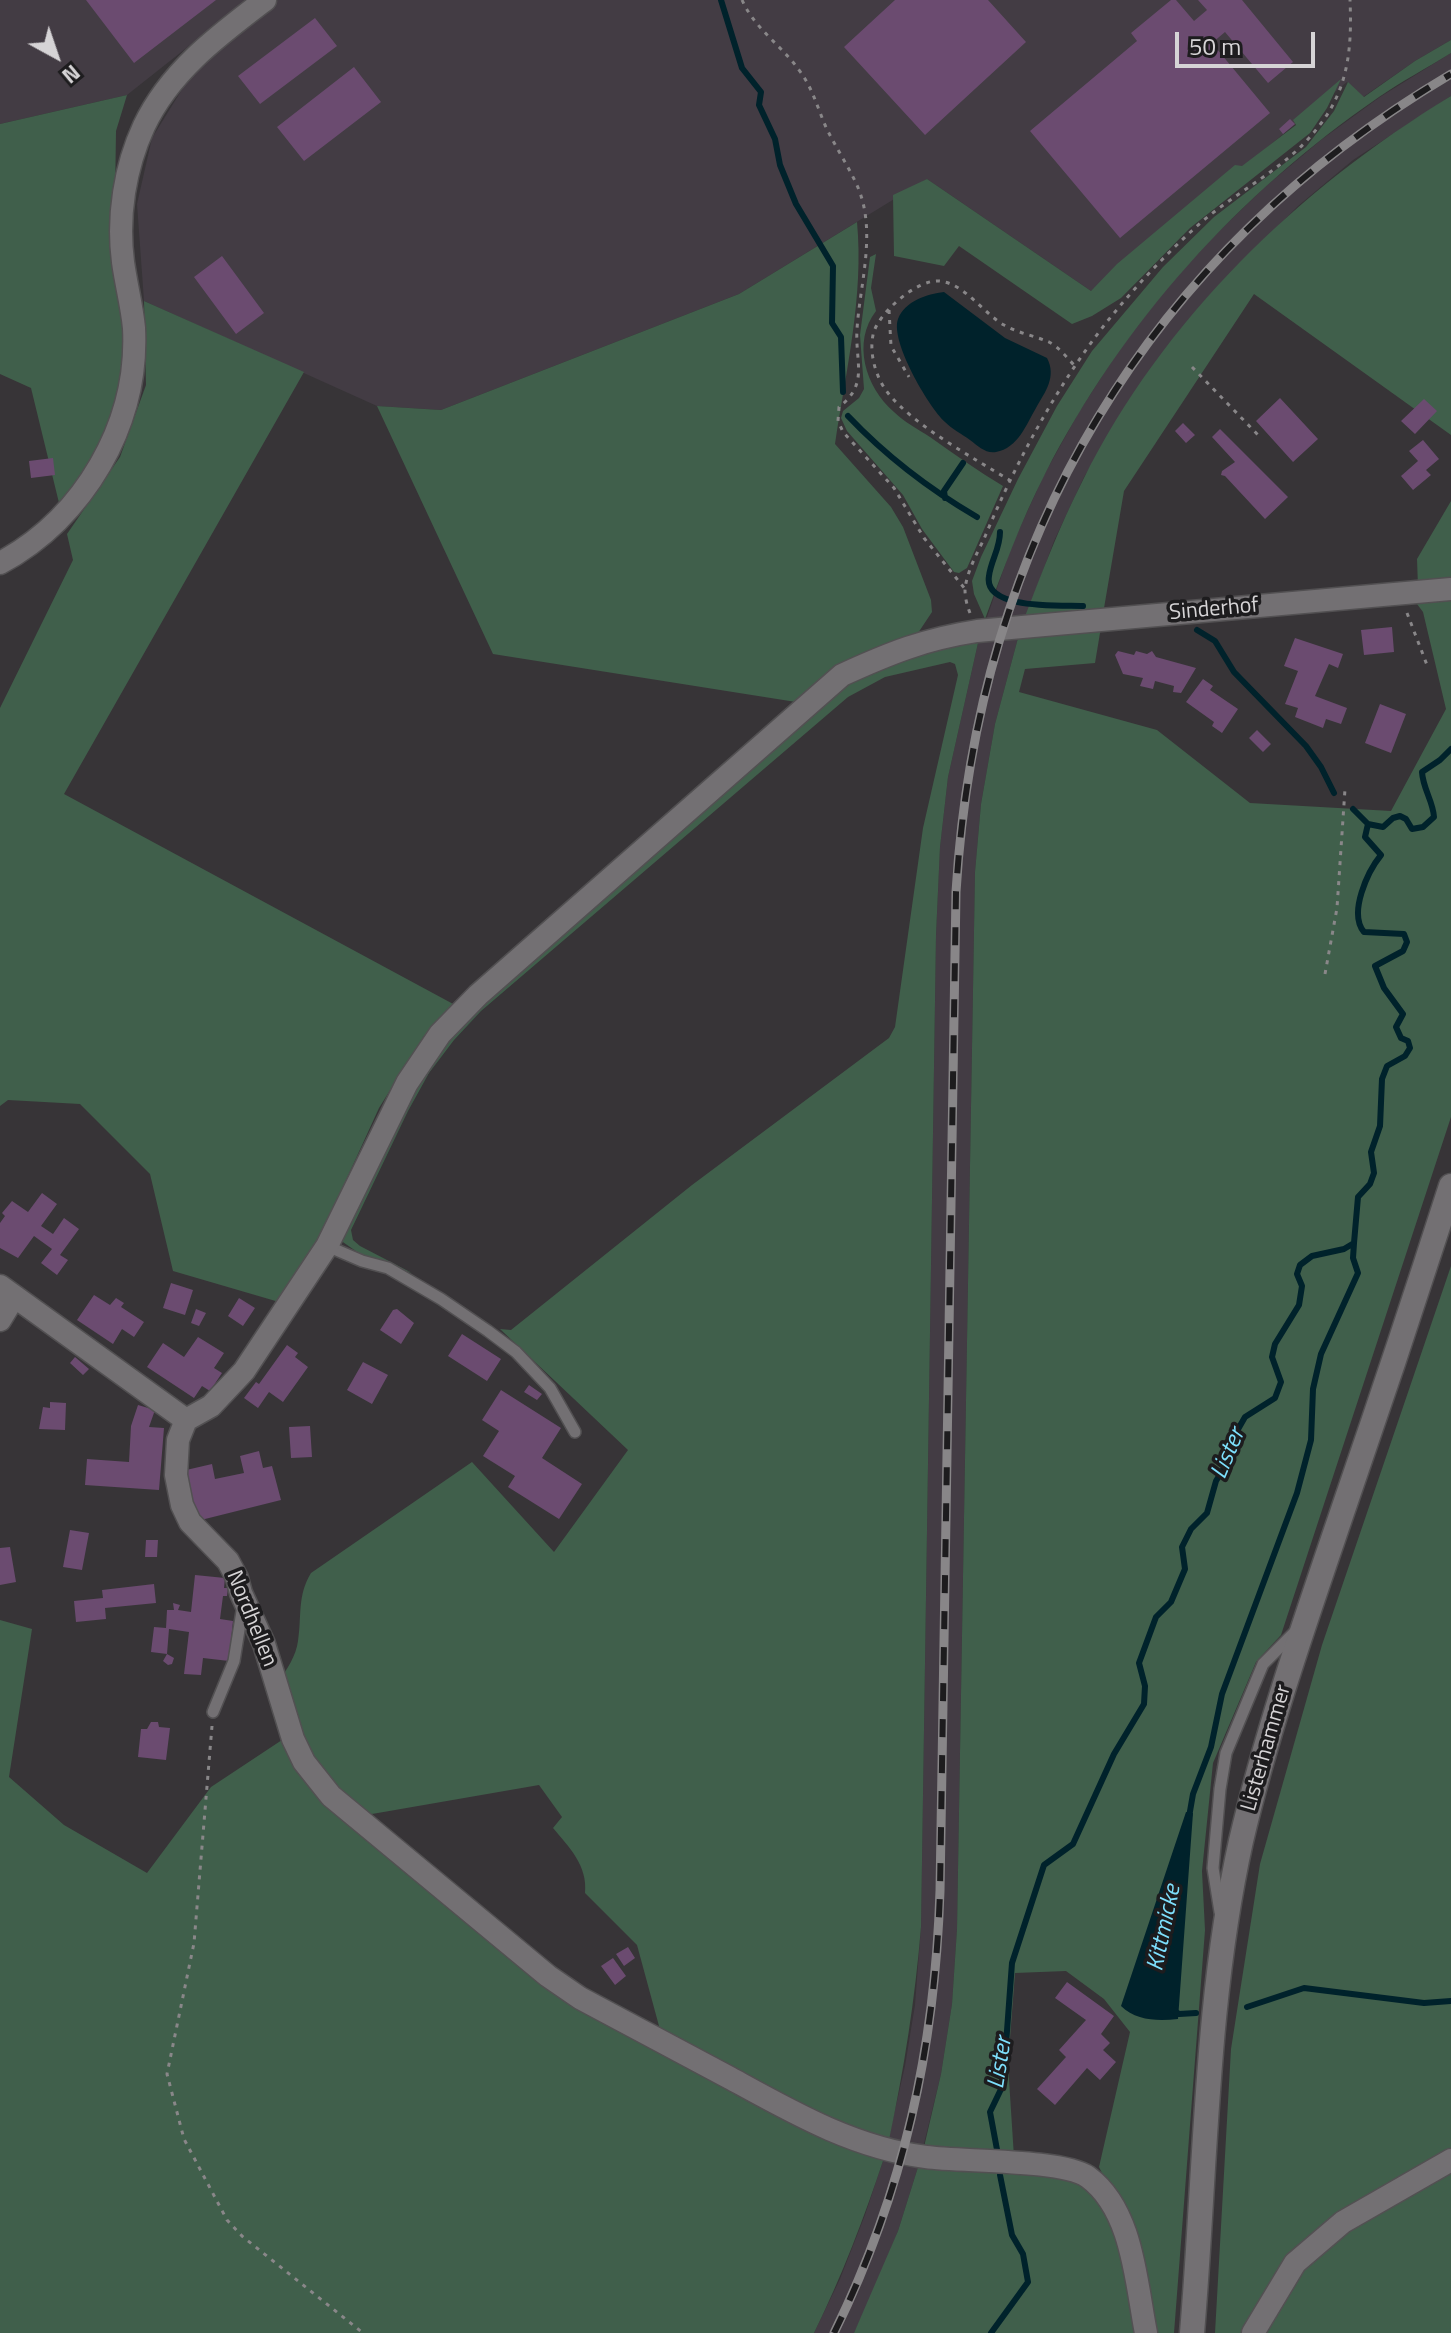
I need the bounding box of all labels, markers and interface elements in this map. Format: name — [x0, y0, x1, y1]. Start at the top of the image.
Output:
north arrow — [16, 16, 96, 96]
scale bar — [1179, 16, 1319, 66]
text: 50 m — [1189, 28, 1241, 64]
text: N — [55, 56, 88, 92]
street label: Sinderhof — [1168, 593, 1260, 627]
water label: Lister — [1206, 1424, 1252, 1484]
street label: Nordhellen — [220, 1567, 282, 1671]
street label: Listerhammer — [1236, 1682, 1298, 1814]
water label: Kittmicke — [1142, 1882, 1188, 1974]
water label: Lister — [983, 2035, 1019, 2091]

